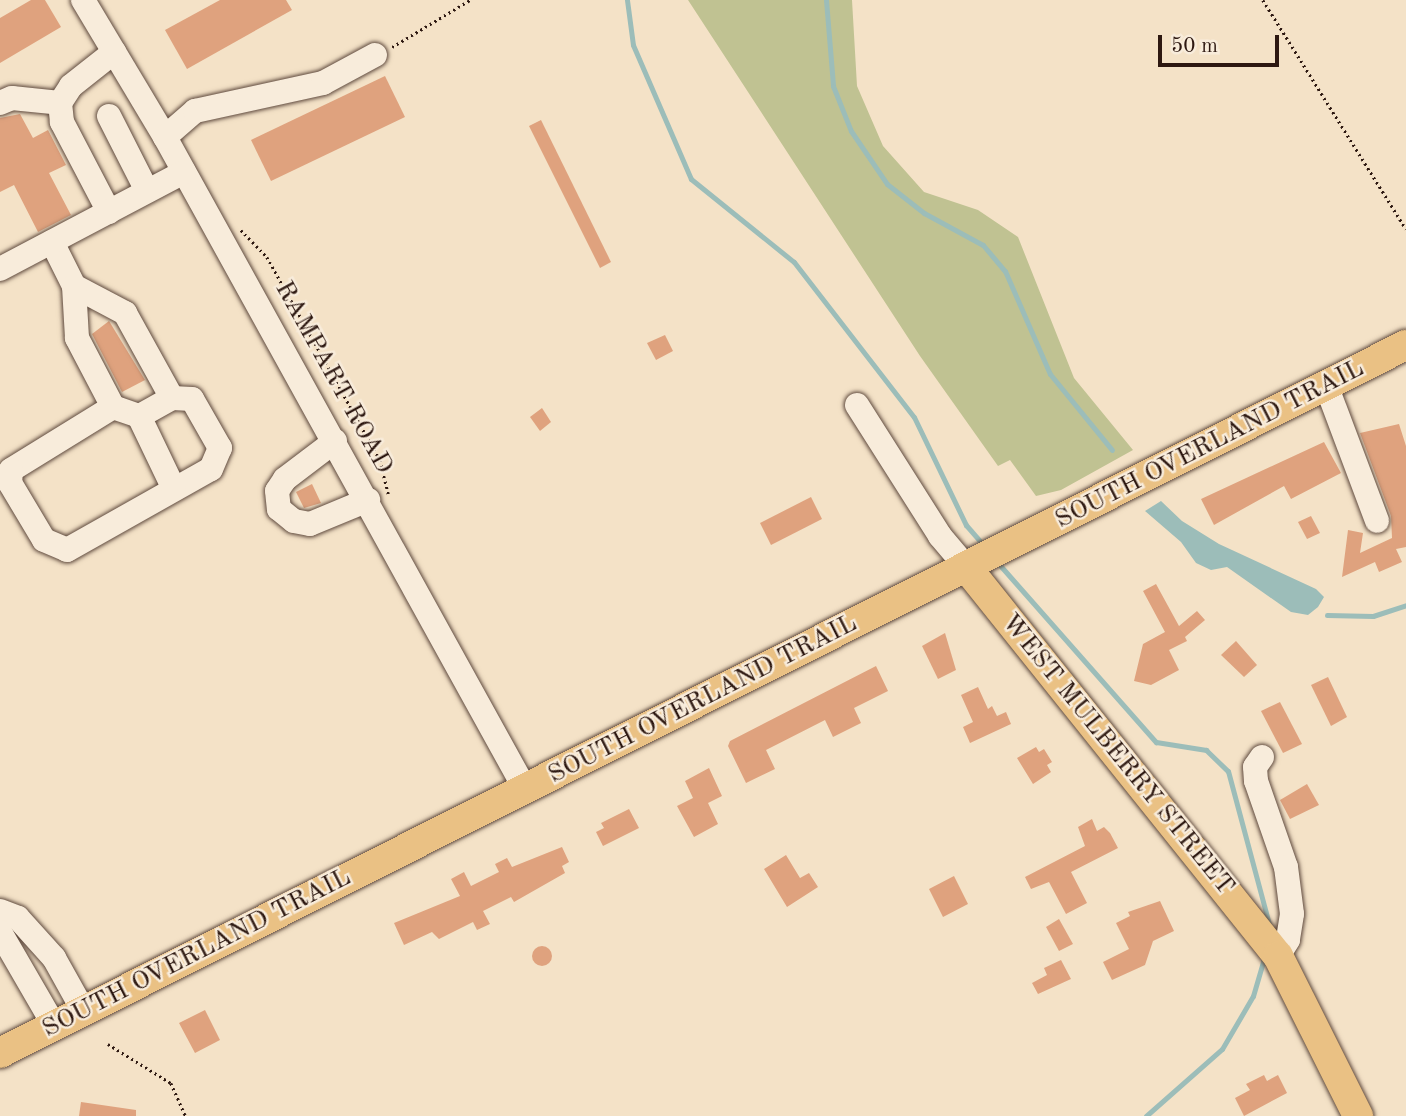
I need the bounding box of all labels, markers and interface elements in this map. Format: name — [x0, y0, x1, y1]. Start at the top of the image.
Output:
scale bar — [1161, 21, 1282, 65]
text: 50 m — [1171, 36, 1218, 57]
street label: RAMPART ROAD — [267, 276, 399, 480]
street label: SOUTH OVERLAND TRAIL — [1050, 353, 1370, 537]
street label: SOUTH OVERLAND TRAIL — [543, 608, 863, 792]
street label: WEST MULBERRY STREET — [994, 608, 1240, 902]
street label: SOUTH OVERLAND TRAIL — [37, 862, 357, 1046]

